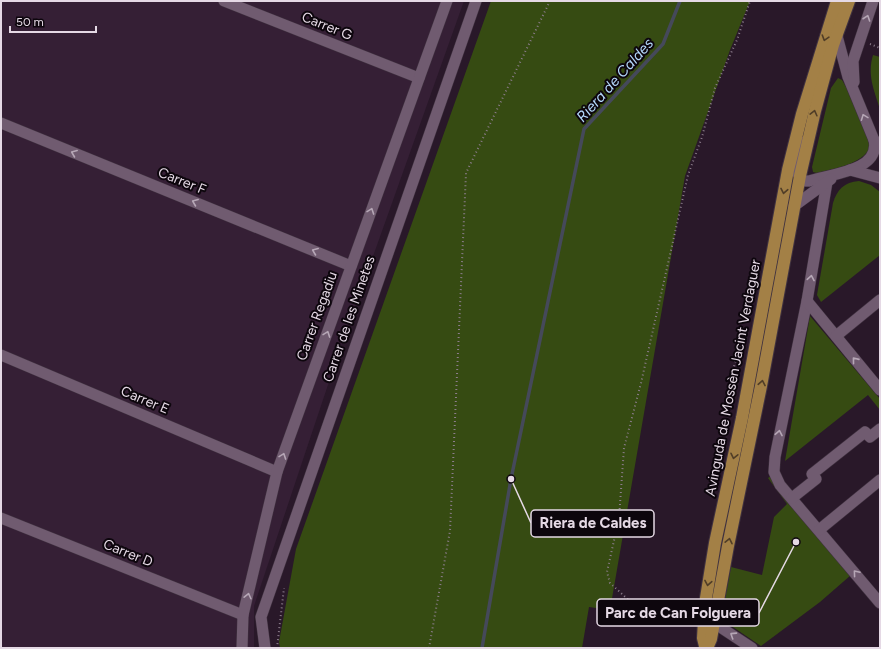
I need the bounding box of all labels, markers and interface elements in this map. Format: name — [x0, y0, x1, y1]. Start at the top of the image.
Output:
scale bar — [10, 8, 96, 34]
street label: Carrer G — [299, 8, 355, 44]
one-way arrow — [862, 14, 871, 21]
text: 50 m — [16, 15, 44, 29]
water label: Riera de Caldes — [573, 34, 657, 126]
one-way arrow — [821, 34, 830, 41]
one-way arrow — [810, 110, 818, 116]
one-way arrow — [860, 114, 868, 121]
one-way arrow — [71, 150, 79, 158]
street label: Carrer F — [156, 164, 209, 198]
one-way arrow — [781, 187, 789, 194]
one-way arrow — [191, 199, 198, 207]
one-way arrow — [366, 208, 374, 215]
one-way arrow — [311, 248, 318, 256]
street label: Carrer de les Minetes — [319, 254, 379, 384]
street label: Avinguda de Mossèn Jacint Verdaguer — [702, 258, 764, 498]
street label: Carrer Regadiu — [293, 269, 341, 363]
one-way arrow — [806, 275, 815, 282]
one-way arrow — [322, 330, 331, 337]
one-way arrow — [853, 358, 860, 365]
one-way arrow — [757, 380, 766, 386]
street label: Carrer E — [118, 382, 172, 418]
one-way arrow — [775, 430, 783, 436]
one-way arrow — [278, 453, 287, 460]
one-way arrow — [731, 453, 739, 459]
callout: Riera de Caldes — [531, 510, 654, 537]
text: Riera de Caldes — [540, 514, 646, 532]
street label: Carrer D — [101, 535, 155, 571]
one-way arrow — [724, 538, 733, 545]
one-way arrow — [853, 570, 860, 578]
one-way arrow — [704, 580, 713, 587]
one-way arrow — [243, 592, 252, 599]
callout: Parc de Can Folguera — [597, 599, 759, 626]
text: Parc de Can Folguera — [605, 604, 751, 622]
one-way arrow — [730, 633, 737, 640]

